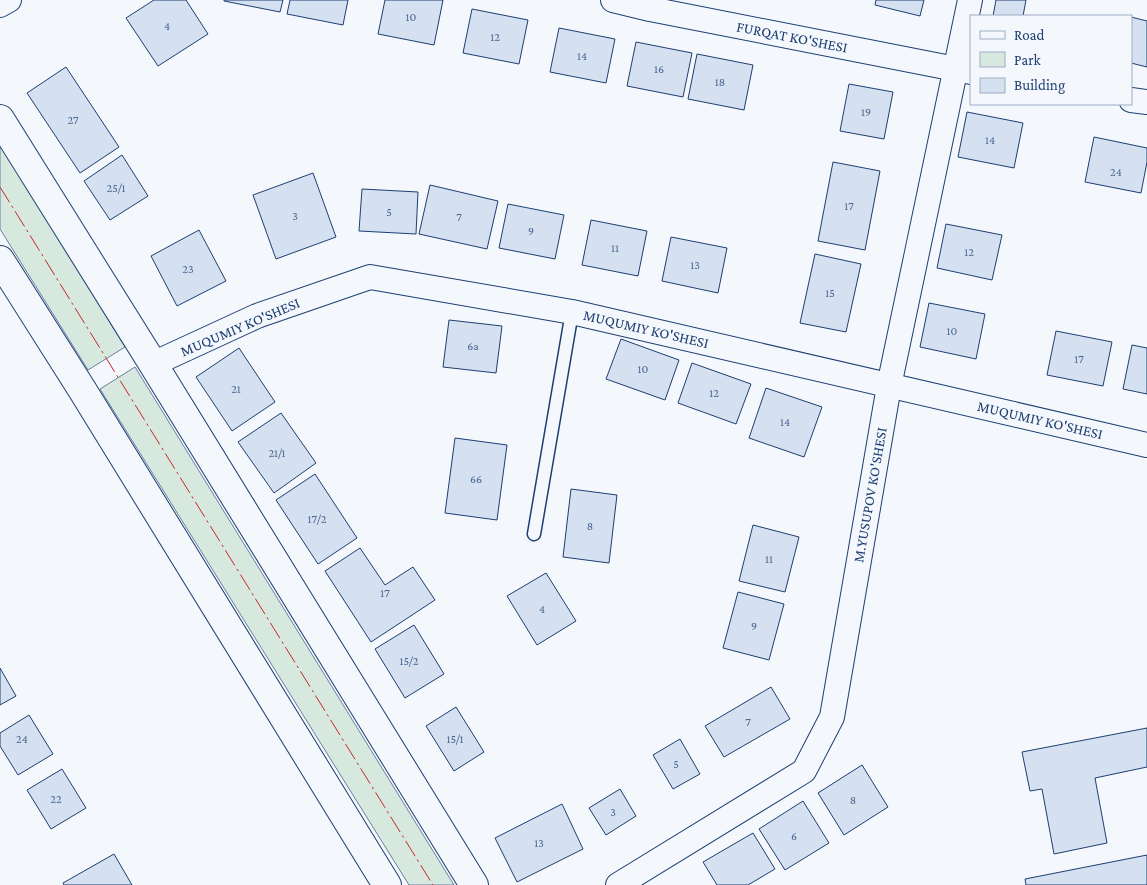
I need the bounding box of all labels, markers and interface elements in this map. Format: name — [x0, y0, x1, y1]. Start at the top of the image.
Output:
house number: 10 — [406, 10, 417, 24]
legend — [970, 15, 1132, 105]
street label: FURQAT KO'SHESI — [735, 18, 849, 56]
house number: 4 — [164, 19, 170, 33]
text: Road — [1014, 27, 1045, 43]
house number: 12 — [490, 30, 500, 44]
house number: 14 — [577, 49, 587, 63]
text: Park — [1014, 52, 1041, 68]
house number: 16 — [654, 62, 664, 76]
house number: 18 — [715, 75, 725, 89]
text: Building — [1014, 77, 1065, 94]
house number: 19 — [861, 105, 871, 119]
house number: 27 — [67, 113, 79, 127]
house number: 14 — [985, 133, 995, 147]
house number: 24 — [1110, 165, 1122, 179]
house number: 25/1 — [107, 181, 125, 195]
house number: 17 — [844, 199, 854, 213]
house number: 5 — [386, 205, 392, 219]
house number: 3 — [292, 209, 298, 223]
house number: 7 — [456, 210, 462, 224]
house number: 9 — [528, 224, 534, 238]
house number: 11 — [611, 241, 619, 255]
house number: 12 — [964, 245, 974, 259]
house number: 13 — [690, 258, 700, 272]
house number: 23 — [182, 262, 194, 276]
house number: 15 — [825, 286, 835, 300]
street label: MUQUMIY KO'SHESI — [178, 295, 302, 359]
street label: MUQUMIY KO'SHESI — [582, 307, 710, 351]
house number: 10 — [947, 324, 958, 338]
house number: 6a — [467, 339, 479, 353]
house number: 17 — [1074, 352, 1084, 366]
house number: 10 — [638, 362, 649, 376]
house number: 21 — [231, 382, 241, 396]
house number: 12 — [709, 386, 719, 400]
street label: MUQUMIY KO'SHESI — [976, 398, 1104, 442]
house number: 14 — [780, 415, 790, 429]
street label: M.YUSUPOV KO'SHESI — [850, 426, 890, 564]
house number: 21/1 — [268, 446, 286, 460]
house number: 66 — [470, 472, 482, 486]
house number: 17/2 — [308, 512, 327, 526]
house number: 8 — [587, 519, 593, 533]
house number: 11 — [765, 552, 773, 566]
house number: 17 — [380, 586, 390, 600]
house number: 4 — [539, 602, 545, 616]
house number: 9 — [751, 619, 757, 633]
house number: 15/2 — [399, 654, 419, 668]
house number: 7 — [745, 715, 751, 729]
house number: 24 — [16, 732, 28, 746]
house number: 15/1 — [446, 732, 464, 746]
house number: 5 — [673, 757, 679, 771]
house number: 22 — [50, 792, 62, 806]
house number: 8 — [850, 793, 856, 807]
house number: 3 — [610, 805, 616, 819]
house number: 6 — [791, 829, 797, 843]
house number: 13 — [534, 836, 544, 850]

